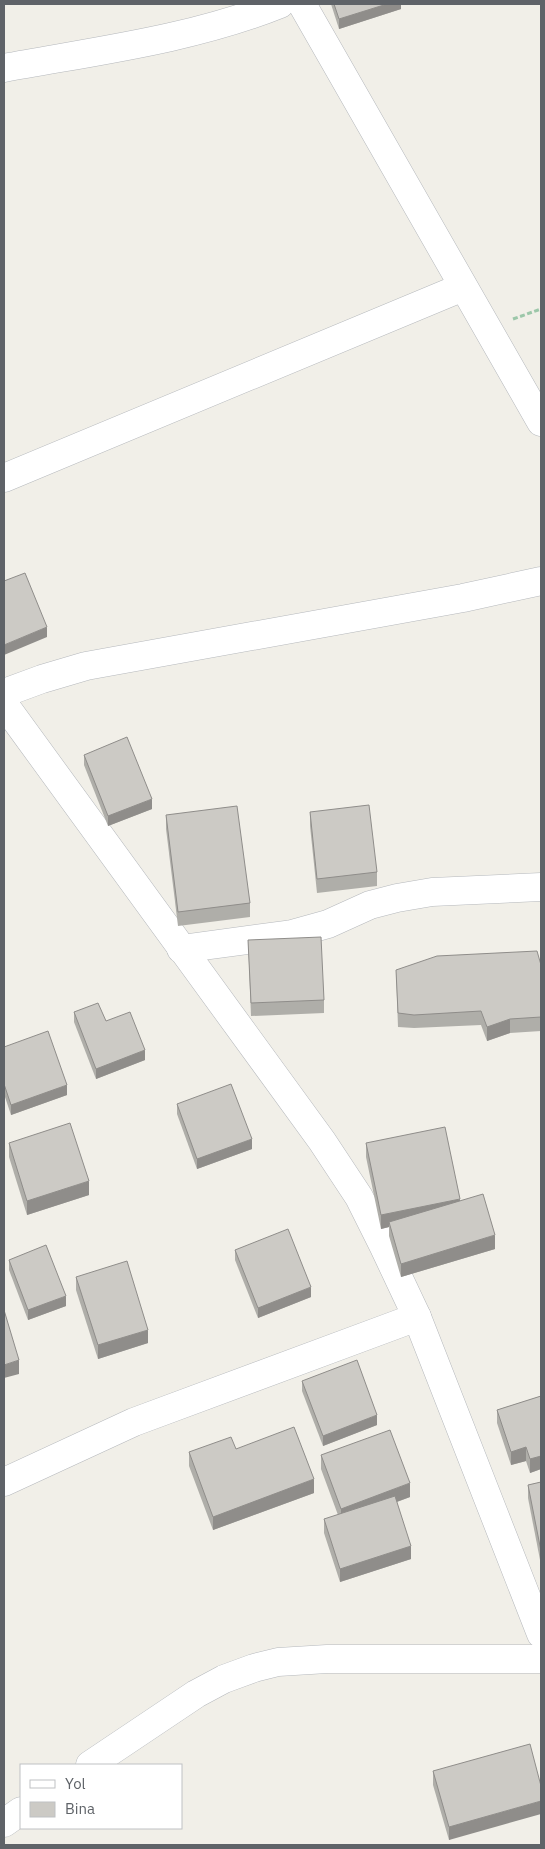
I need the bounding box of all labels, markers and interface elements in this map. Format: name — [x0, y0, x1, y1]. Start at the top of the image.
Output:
legend — [20, 1764, 182, 1829]
text: Yol — [65, 1774, 86, 1793]
text: Bina — [65, 1799, 95, 1818]

